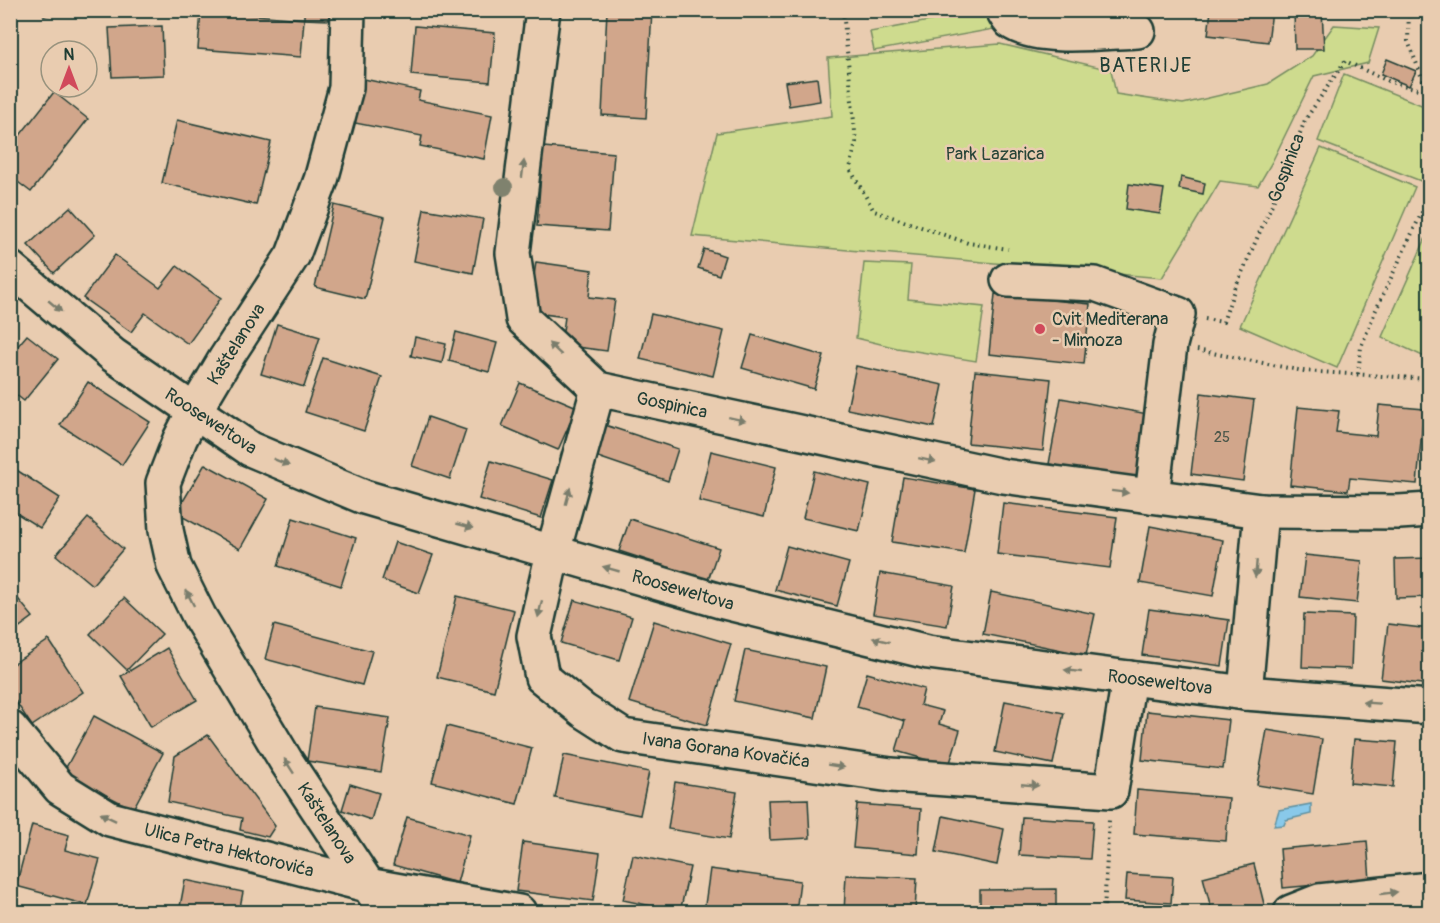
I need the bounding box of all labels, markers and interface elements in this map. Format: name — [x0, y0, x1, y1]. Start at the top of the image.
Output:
north arrow — [39, 39, 99, 99]
text: N — [64, 45, 75, 65]
district label: BATERIJE — [1099, 53, 1193, 78]
street label: Gospinica — [1263, 130, 1310, 206]
park label: Park Lazarica — [946, 143, 1044, 166]
one-way arrow — [519, 159, 528, 178]
one-way arrow — [47, 299, 62, 312]
street label: Kaštelanova — [202, 299, 271, 389]
place label: Cvit Mediterana - Mimoza — [1052, 308, 1168, 352]
marker: Cvit Mediterana - Mimoza — [1033, 322, 1047, 336]
one-way arrow — [548, 343, 563, 356]
street label: Rooseweltova — [160, 383, 261, 460]
street label: Gospinica — [634, 387, 710, 424]
one-way arrow — [728, 415, 747, 424]
house number: 25 — [1214, 428, 1230, 447]
one-way arrow — [918, 456, 937, 465]
one-way arrow — [272, 457, 290, 467]
one-way arrow — [564, 487, 574, 505]
one-way arrow — [1110, 487, 1129, 496]
one-way arrow — [456, 522, 474, 531]
one-way arrow — [1251, 560, 1261, 579]
one-way arrow — [602, 564, 620, 573]
street label: Rooseweltova — [629, 565, 737, 616]
one-way arrow — [186, 589, 196, 607]
one-way arrow — [535, 600, 544, 619]
one-way arrow — [871, 635, 890, 645]
street label: Rooseweltova — [1106, 665, 1214, 700]
one-way arrow — [1063, 666, 1082, 675]
one-way arrow — [1362, 698, 1381, 707]
street label: Ivana Gorana Kovačića — [641, 727, 811, 774]
one-way arrow — [284, 758, 295, 774]
one-way arrow — [826, 762, 845, 771]
street label: Kaštelanova — [292, 778, 361, 868]
one-way arrow — [1020, 780, 1039, 790]
one-way arrow — [99, 812, 117, 822]
street label: Ulica Petra Hektorovića — [142, 818, 316, 883]
one-way arrow — [1380, 888, 1399, 898]

